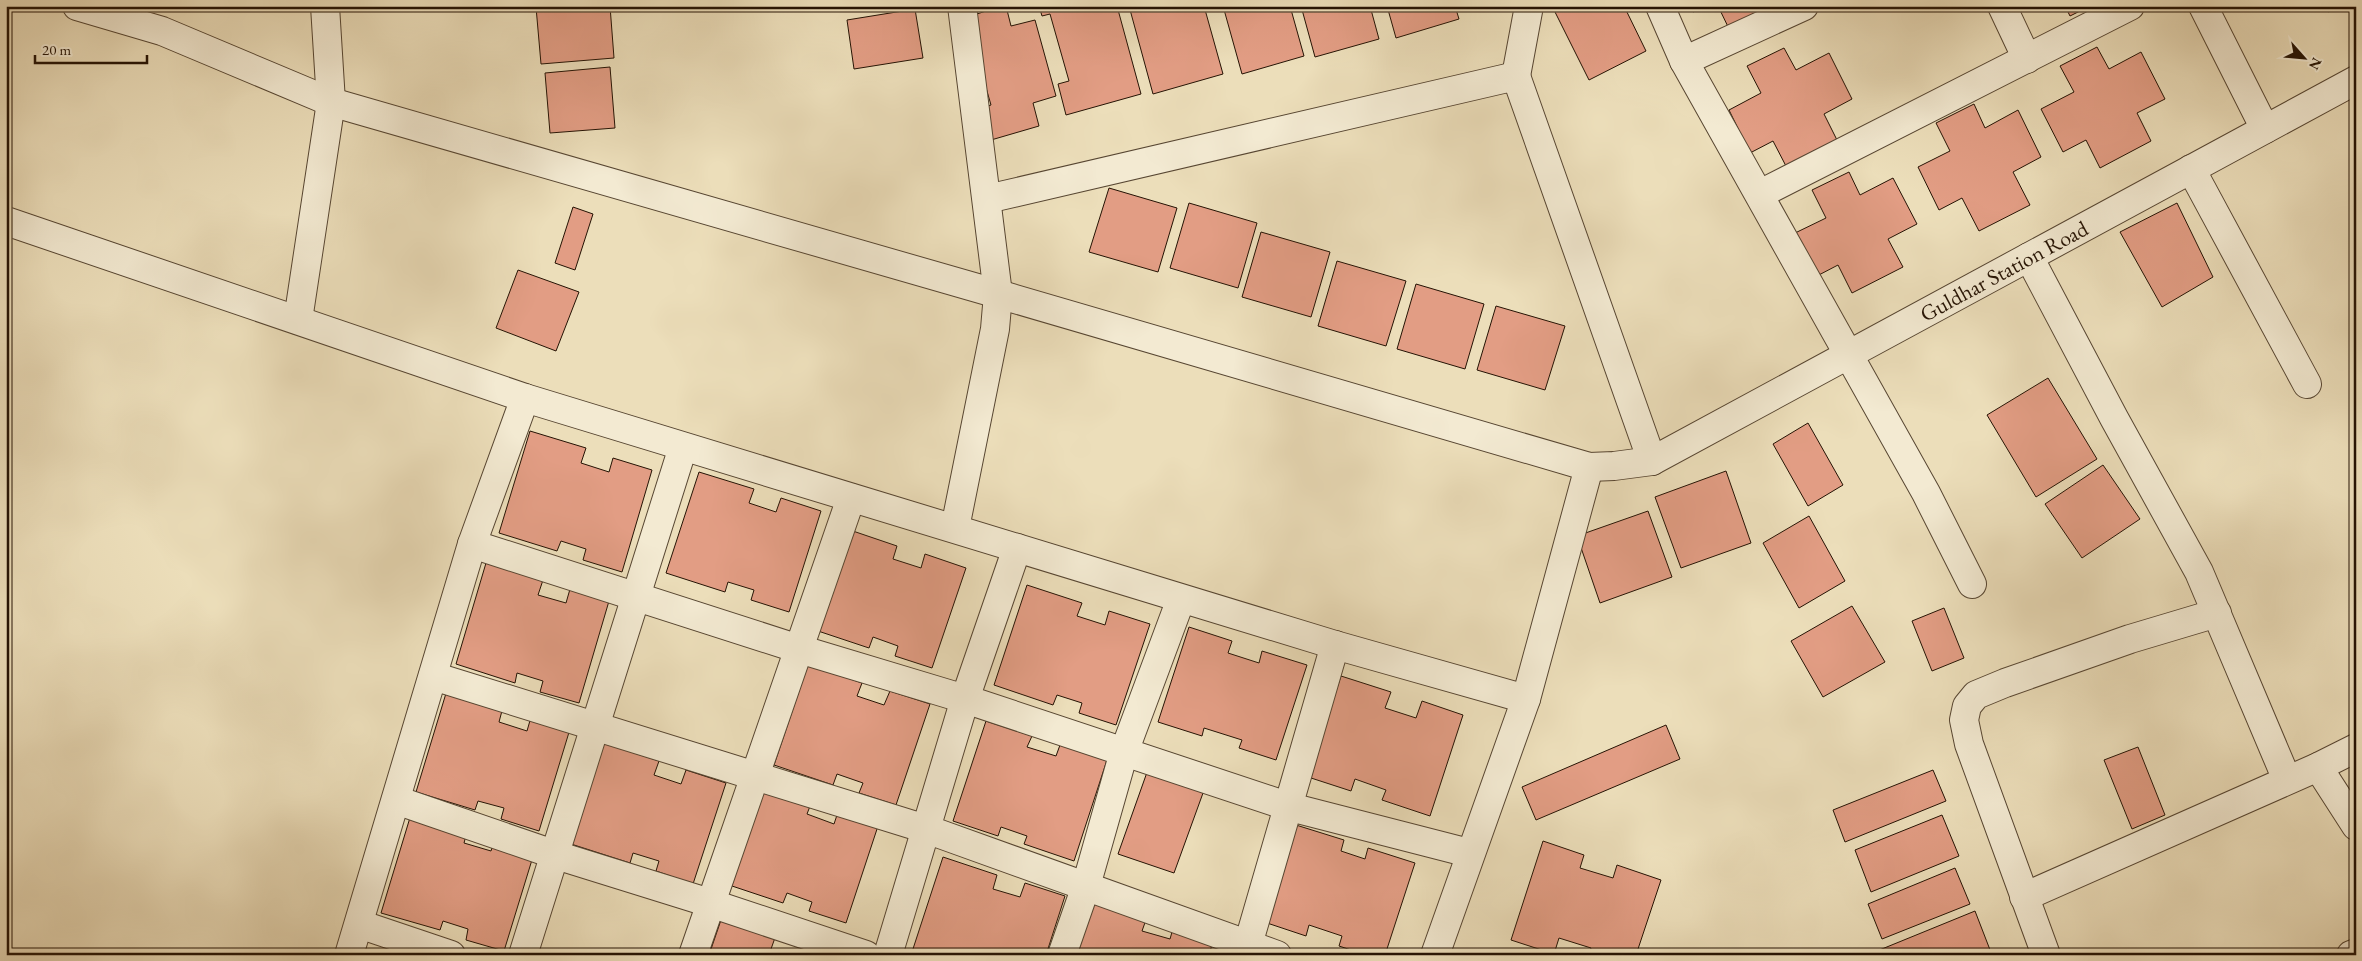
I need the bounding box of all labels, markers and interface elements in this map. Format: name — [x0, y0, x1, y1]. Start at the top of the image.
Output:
scale bar — [35, 32, 148, 64]
north arrow — [2280, 32, 2330, 82]
text: 20 m — [42, 40, 71, 59]
text: N — [2305, 55, 2326, 74]
street label: Guldhar Station Road — [1914, 213, 2094, 328]

